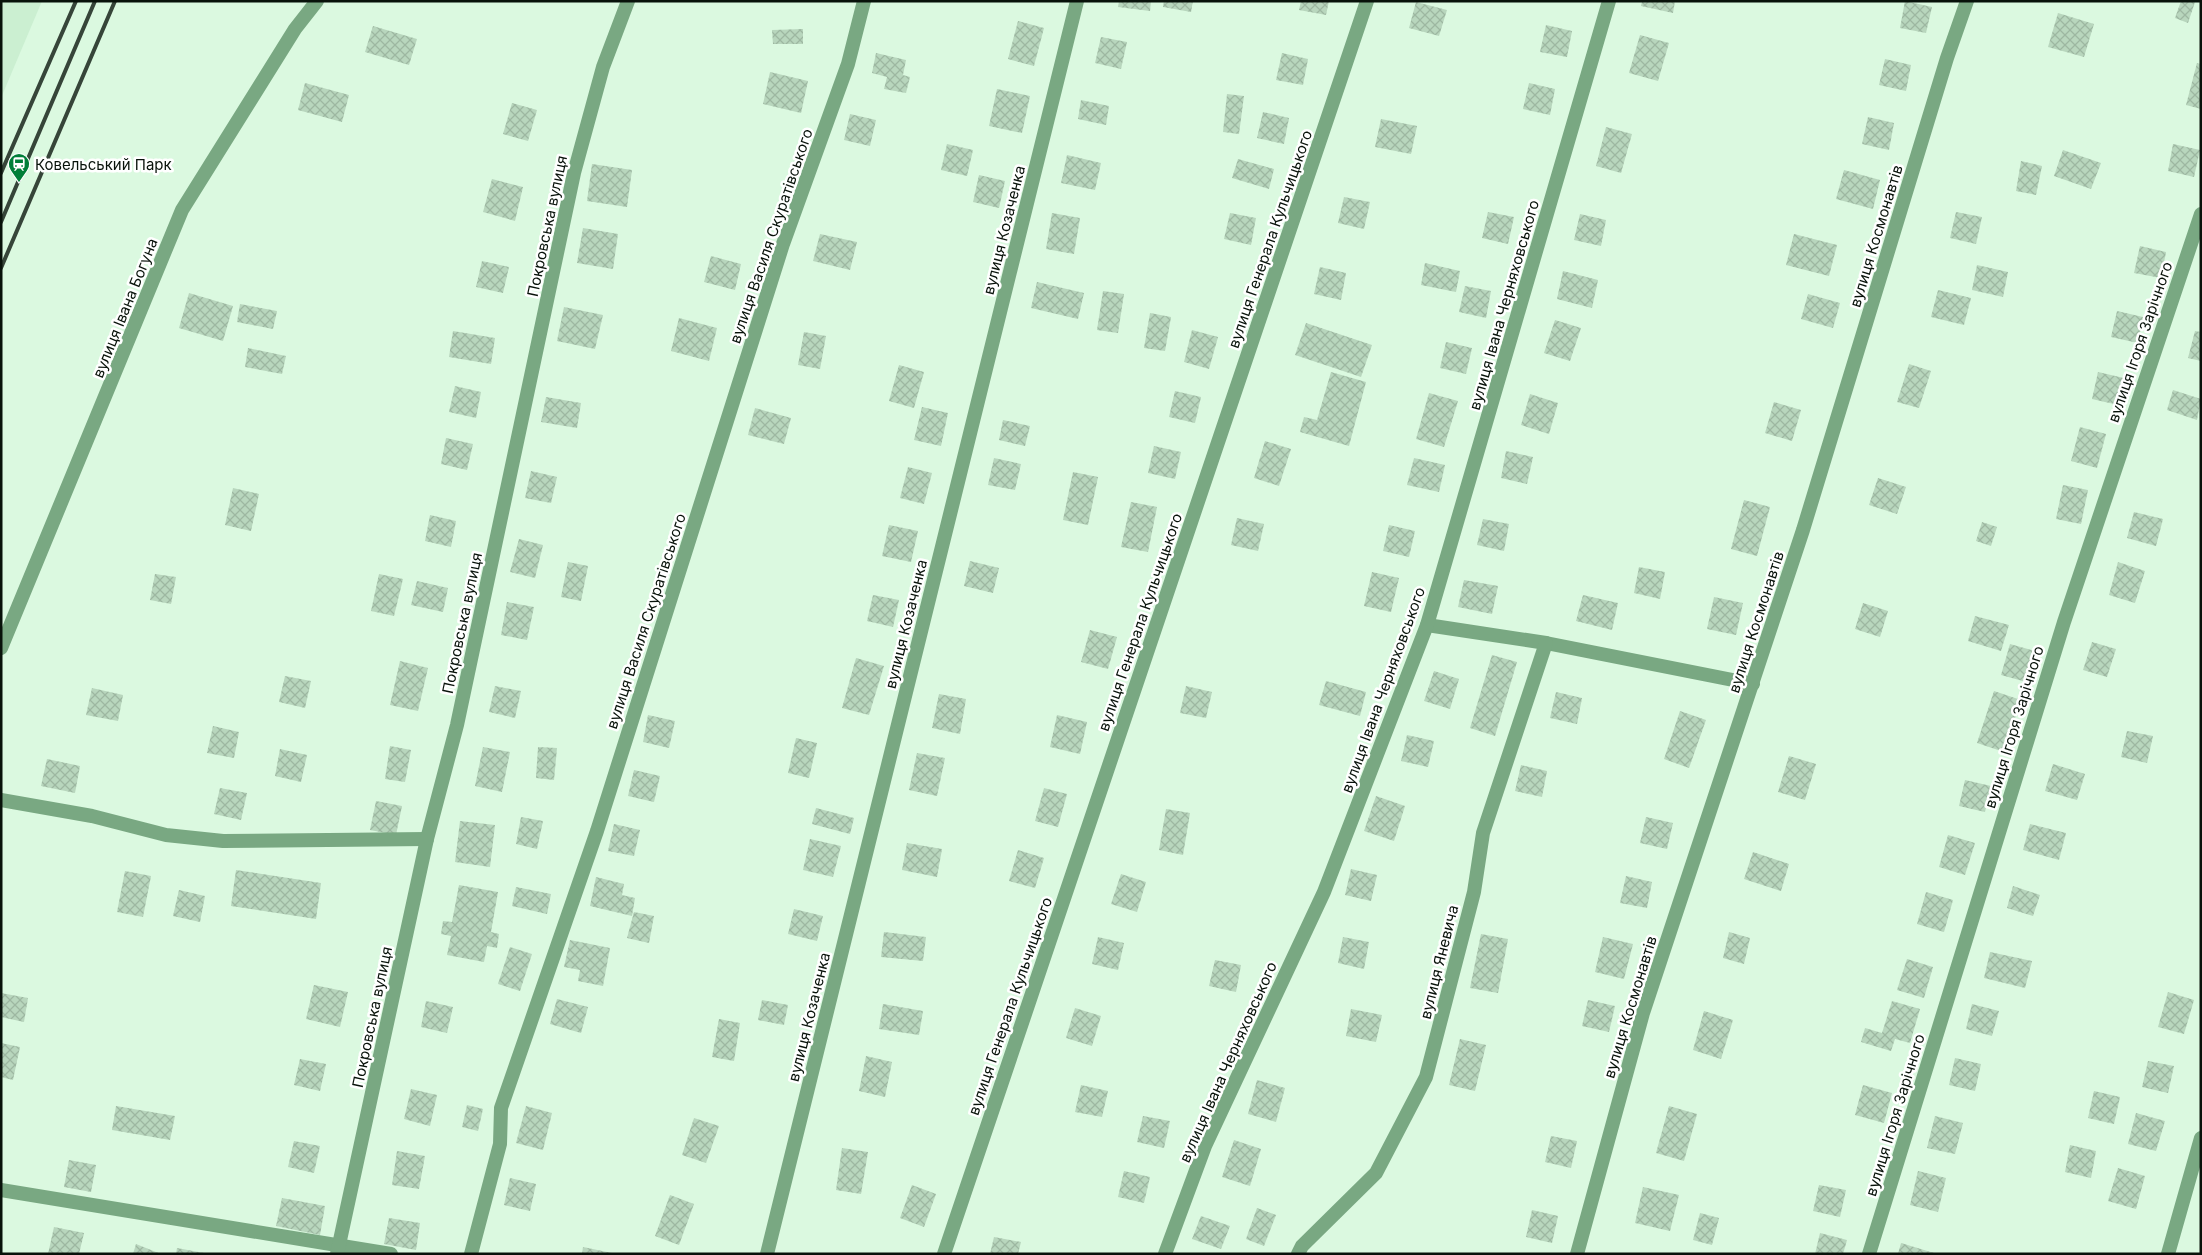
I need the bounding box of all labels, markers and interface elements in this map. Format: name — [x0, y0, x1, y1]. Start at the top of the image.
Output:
street label: вулиця Василя Скуратівського — [725, 126, 817, 346]
street label: вулиця Генерала Кульчицького — [1224, 128, 1316, 350]
station icon: Ковельський Парк — [7, 152, 31, 183]
street label: Покровська вулиця — [523, 154, 571, 298]
place label: Ковельський Парк — [35, 155, 172, 174]
street label: вулиця Козаченка — [979, 163, 1029, 297]
street label: вулиця Космонавтів — [1845, 163, 1907, 309]
street label: вулиця Івана Черняховського — [1465, 198, 1543, 412]
street label: вулиця Івана Богуна — [88, 235, 162, 381]
street label: вулиця Ігоря Зарічного — [2104, 259, 2176, 425]
street label: вулиця Василя Скуратівського — [602, 511, 690, 731]
street label: вулиця Генерала Кульчицького — [1094, 511, 1186, 733]
street label: вулиця Космонавтів — [1724, 549, 1788, 695]
street label: Покровська вулиця — [438, 551, 486, 695]
street label: вулиця Козаченка — [881, 557, 931, 691]
street label: вулиця Івана Черняховського — [1337, 585, 1429, 795]
street label: вулиця Ігоря Зарічного — [1980, 644, 2048, 810]
street label: вулиця Генерала Кульчицького — [964, 895, 1056, 1117]
street label: вулиця Яневича — [1416, 903, 1462, 1021]
street label: вулиця Космонавтів — [1599, 934, 1661, 1080]
street label: Покровська вулиця — [348, 945, 396, 1089]
street label: вулиця Козаченка — [784, 950, 834, 1084]
street label: вулиця Івана Черняховського — [1175, 959, 1281, 1165]
street label: вулиця Ігоря Зарічного — [1861, 1032, 1929, 1198]

